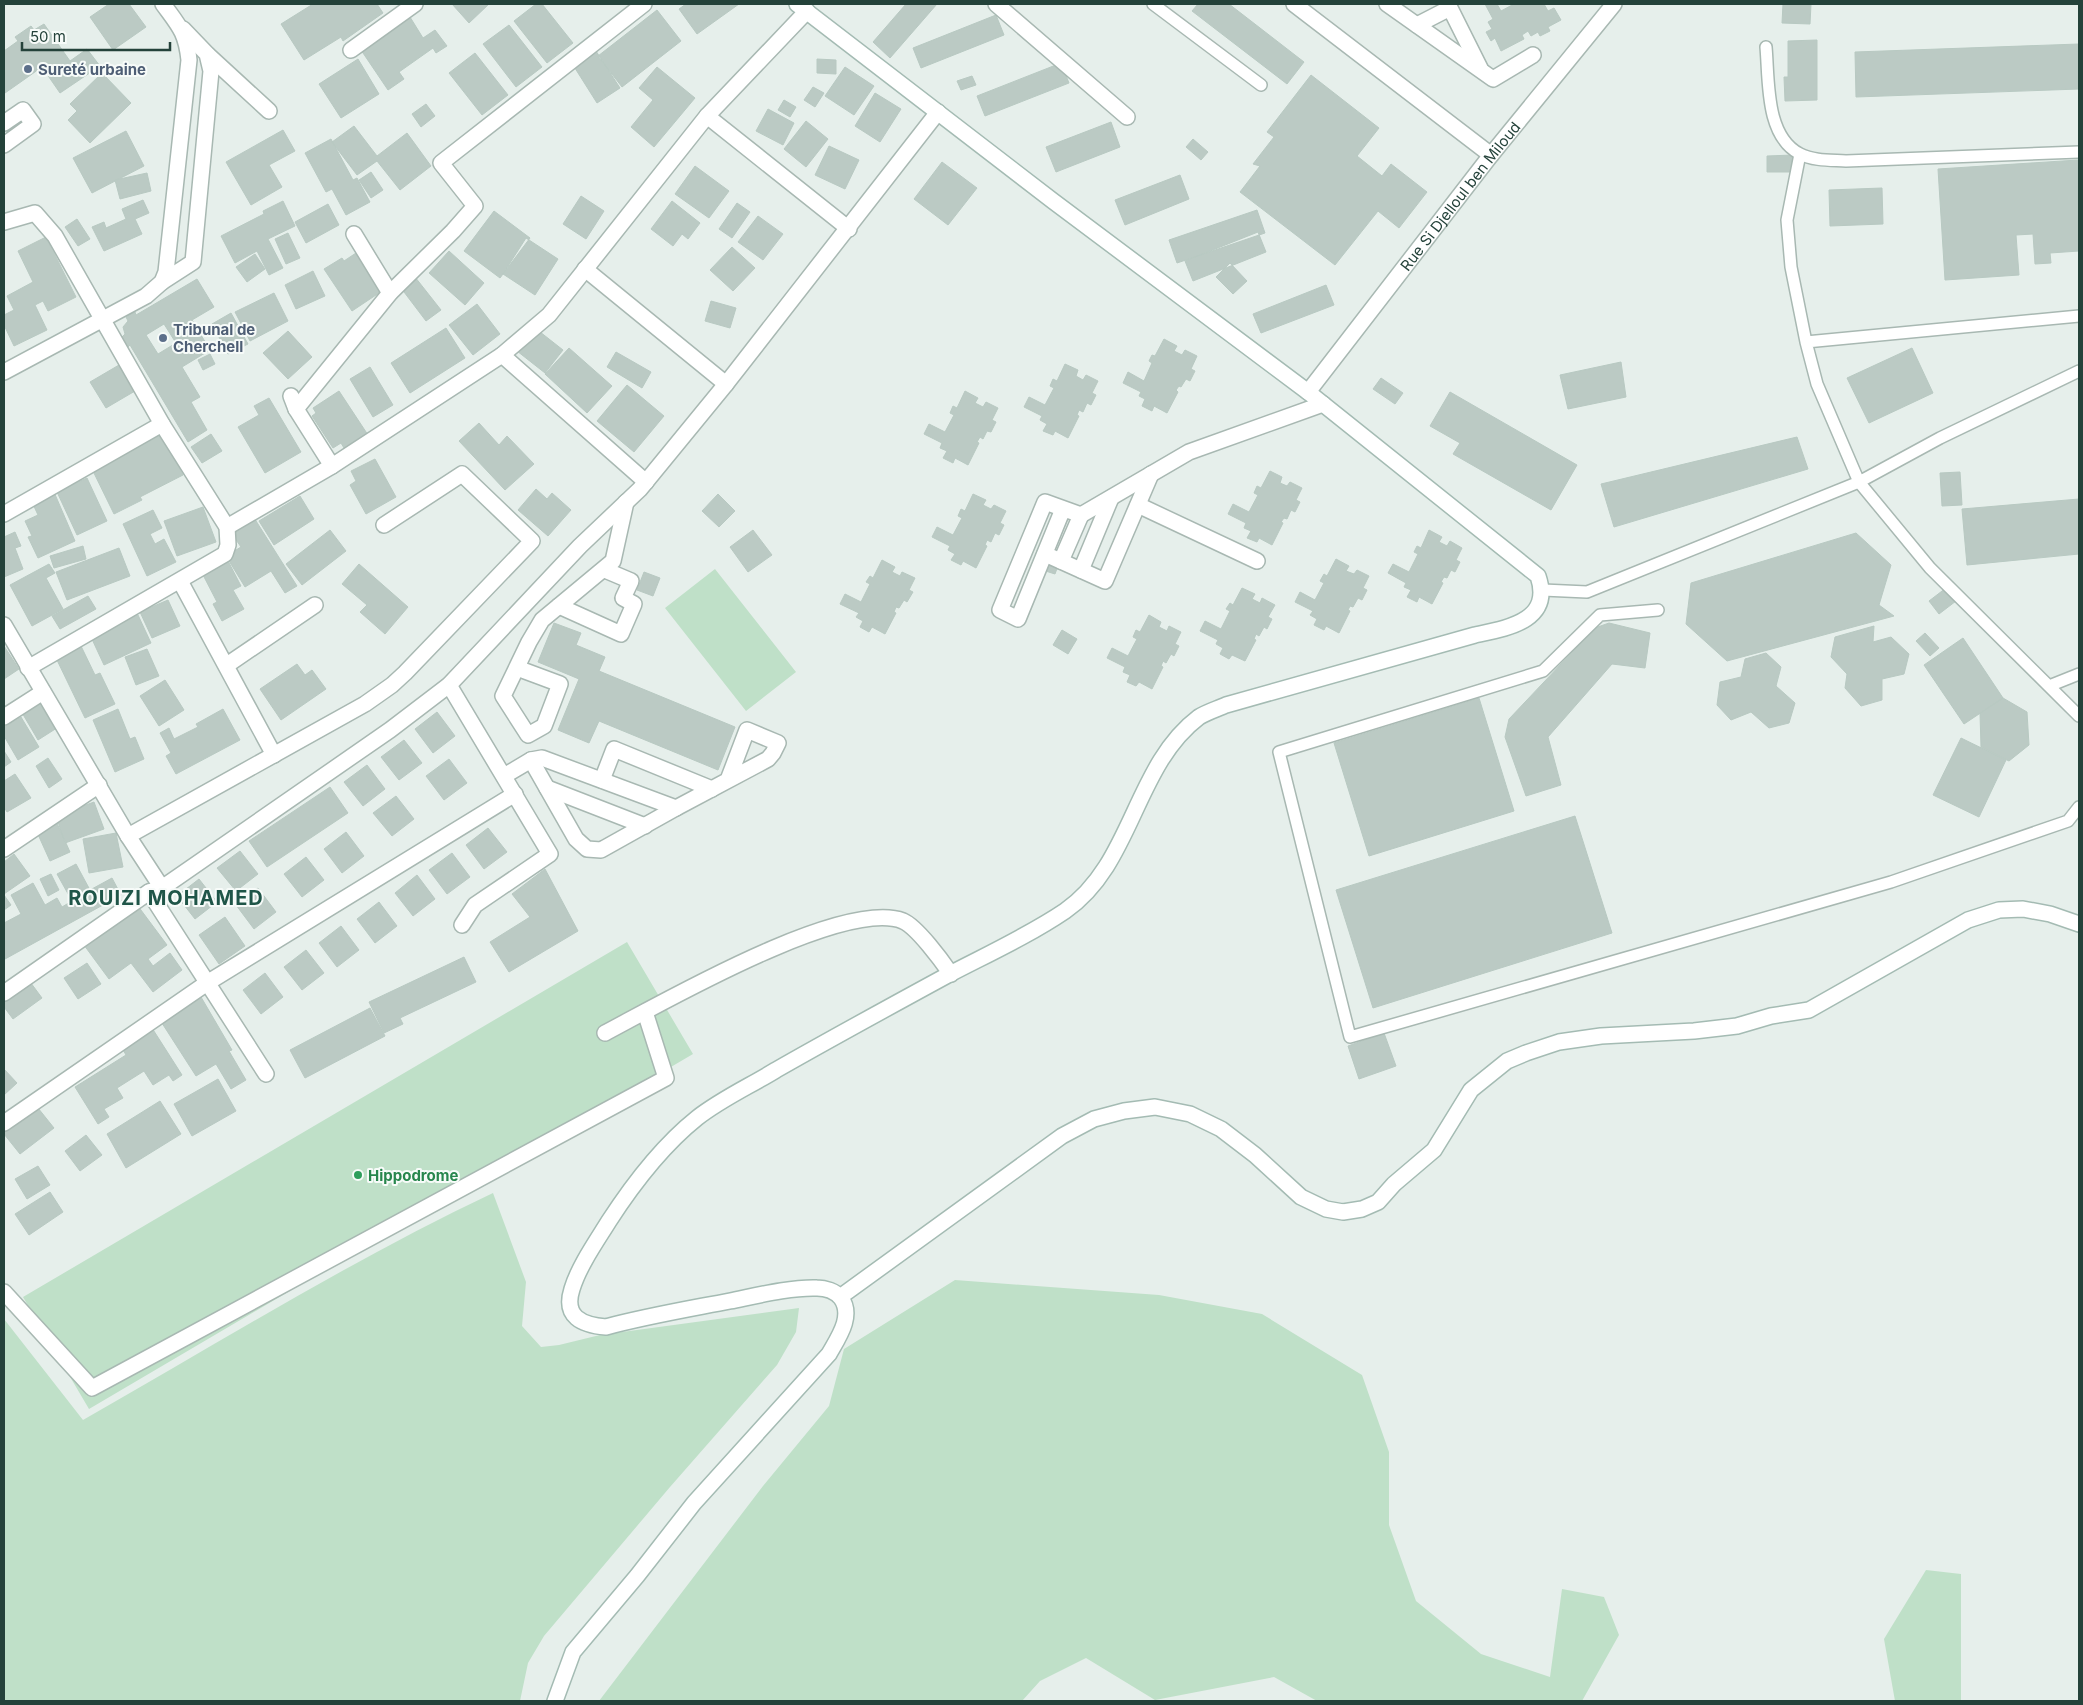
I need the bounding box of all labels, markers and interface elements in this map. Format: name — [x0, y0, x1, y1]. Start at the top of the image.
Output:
scale bar — [22, 20, 170, 52]
text: 50 m — [30, 27, 66, 46]
place label: Sureté urbaine — [38, 60, 146, 79]
marker: Sureté urbaine — [22, 63, 34, 75]
street label: Rue Si Djelloul ben Miloud — [1396, 117, 1524, 274]
place label: Tribunal de Cherchell — [173, 320, 255, 356]
marker: Tribunal de Cherchell — [157, 332, 169, 344]
district label: ROUIZI MOHAMED — [68, 886, 264, 910]
place label: Hippodrome — [368, 1166, 458, 1185]
marker: Hippodrome — [352, 1169, 364, 1181]

